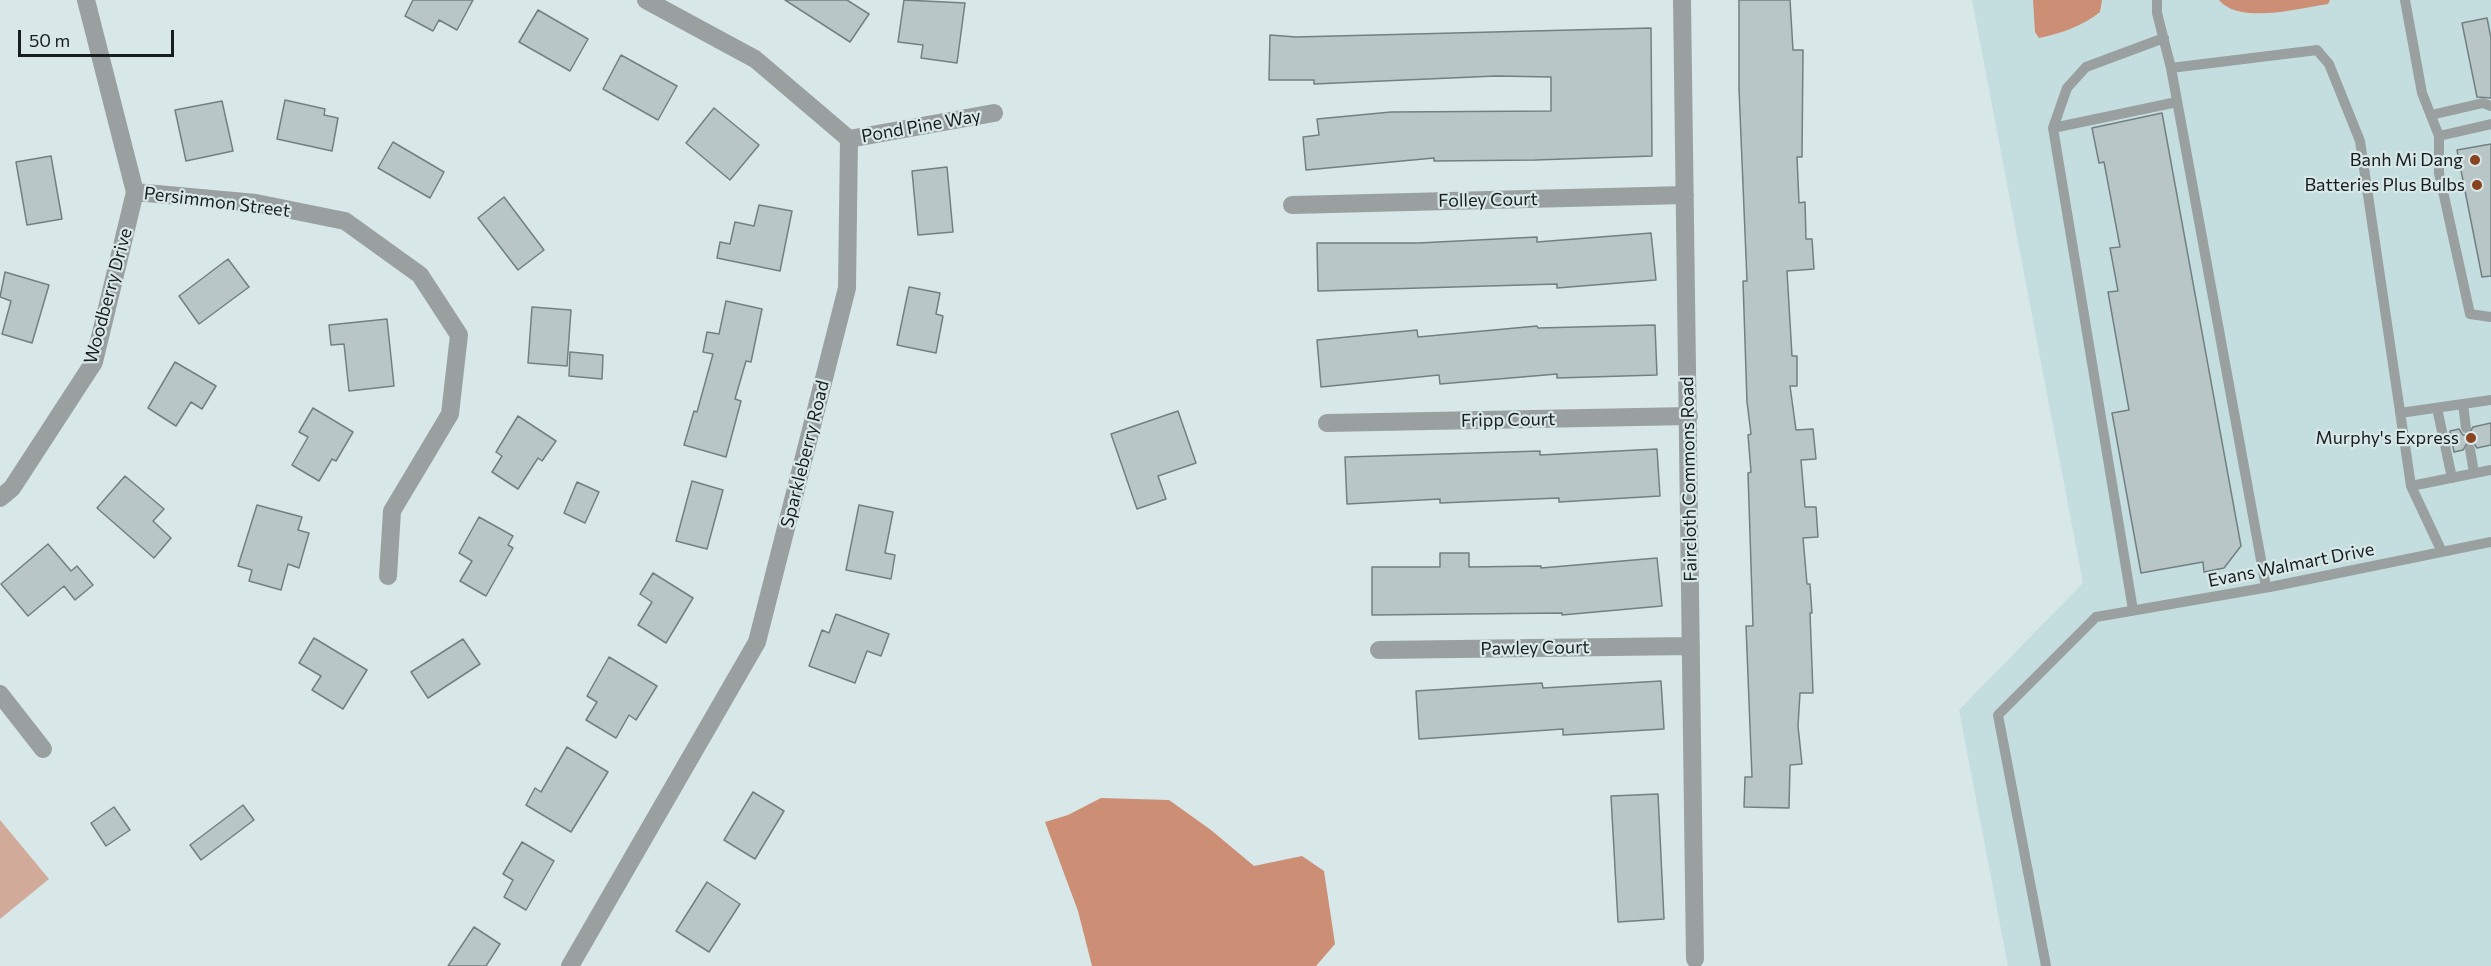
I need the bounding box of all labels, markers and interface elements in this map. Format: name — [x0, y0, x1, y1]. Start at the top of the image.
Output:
scale bar — [21, 18, 177, 56]
text: 50 m — [29, 29, 70, 51]
street label: Pond Pine Way — [860, 105, 982, 147]
place label: Banh Mi Dang — [2350, 149, 2463, 171]
marker: Banh Mi Dang — [2468, 153, 2482, 167]
place label: Batteries Plus Bulbs — [2304, 174, 2465, 196]
marker: Batteries Plus Bulbs — [2470, 178, 2484, 192]
street label: Persimmon Street — [143, 182, 291, 222]
street label: Folley Court — [1438, 188, 1538, 212]
street label: Woodberry Drive — [79, 226, 137, 366]
street label: Faircloth Commons Road — [1676, 376, 1702, 582]
street label: Sparkleberry Road — [776, 378, 834, 530]
street label: Fripp Court — [1461, 408, 1555, 432]
place label: Murphy's Express — [2316, 427, 2459, 449]
marker: Murphy's Express — [2464, 431, 2478, 445]
street label: Evans Walmart Drive — [2206, 538, 2376, 592]
street label: Pawley Court — [1480, 636, 1590, 660]

